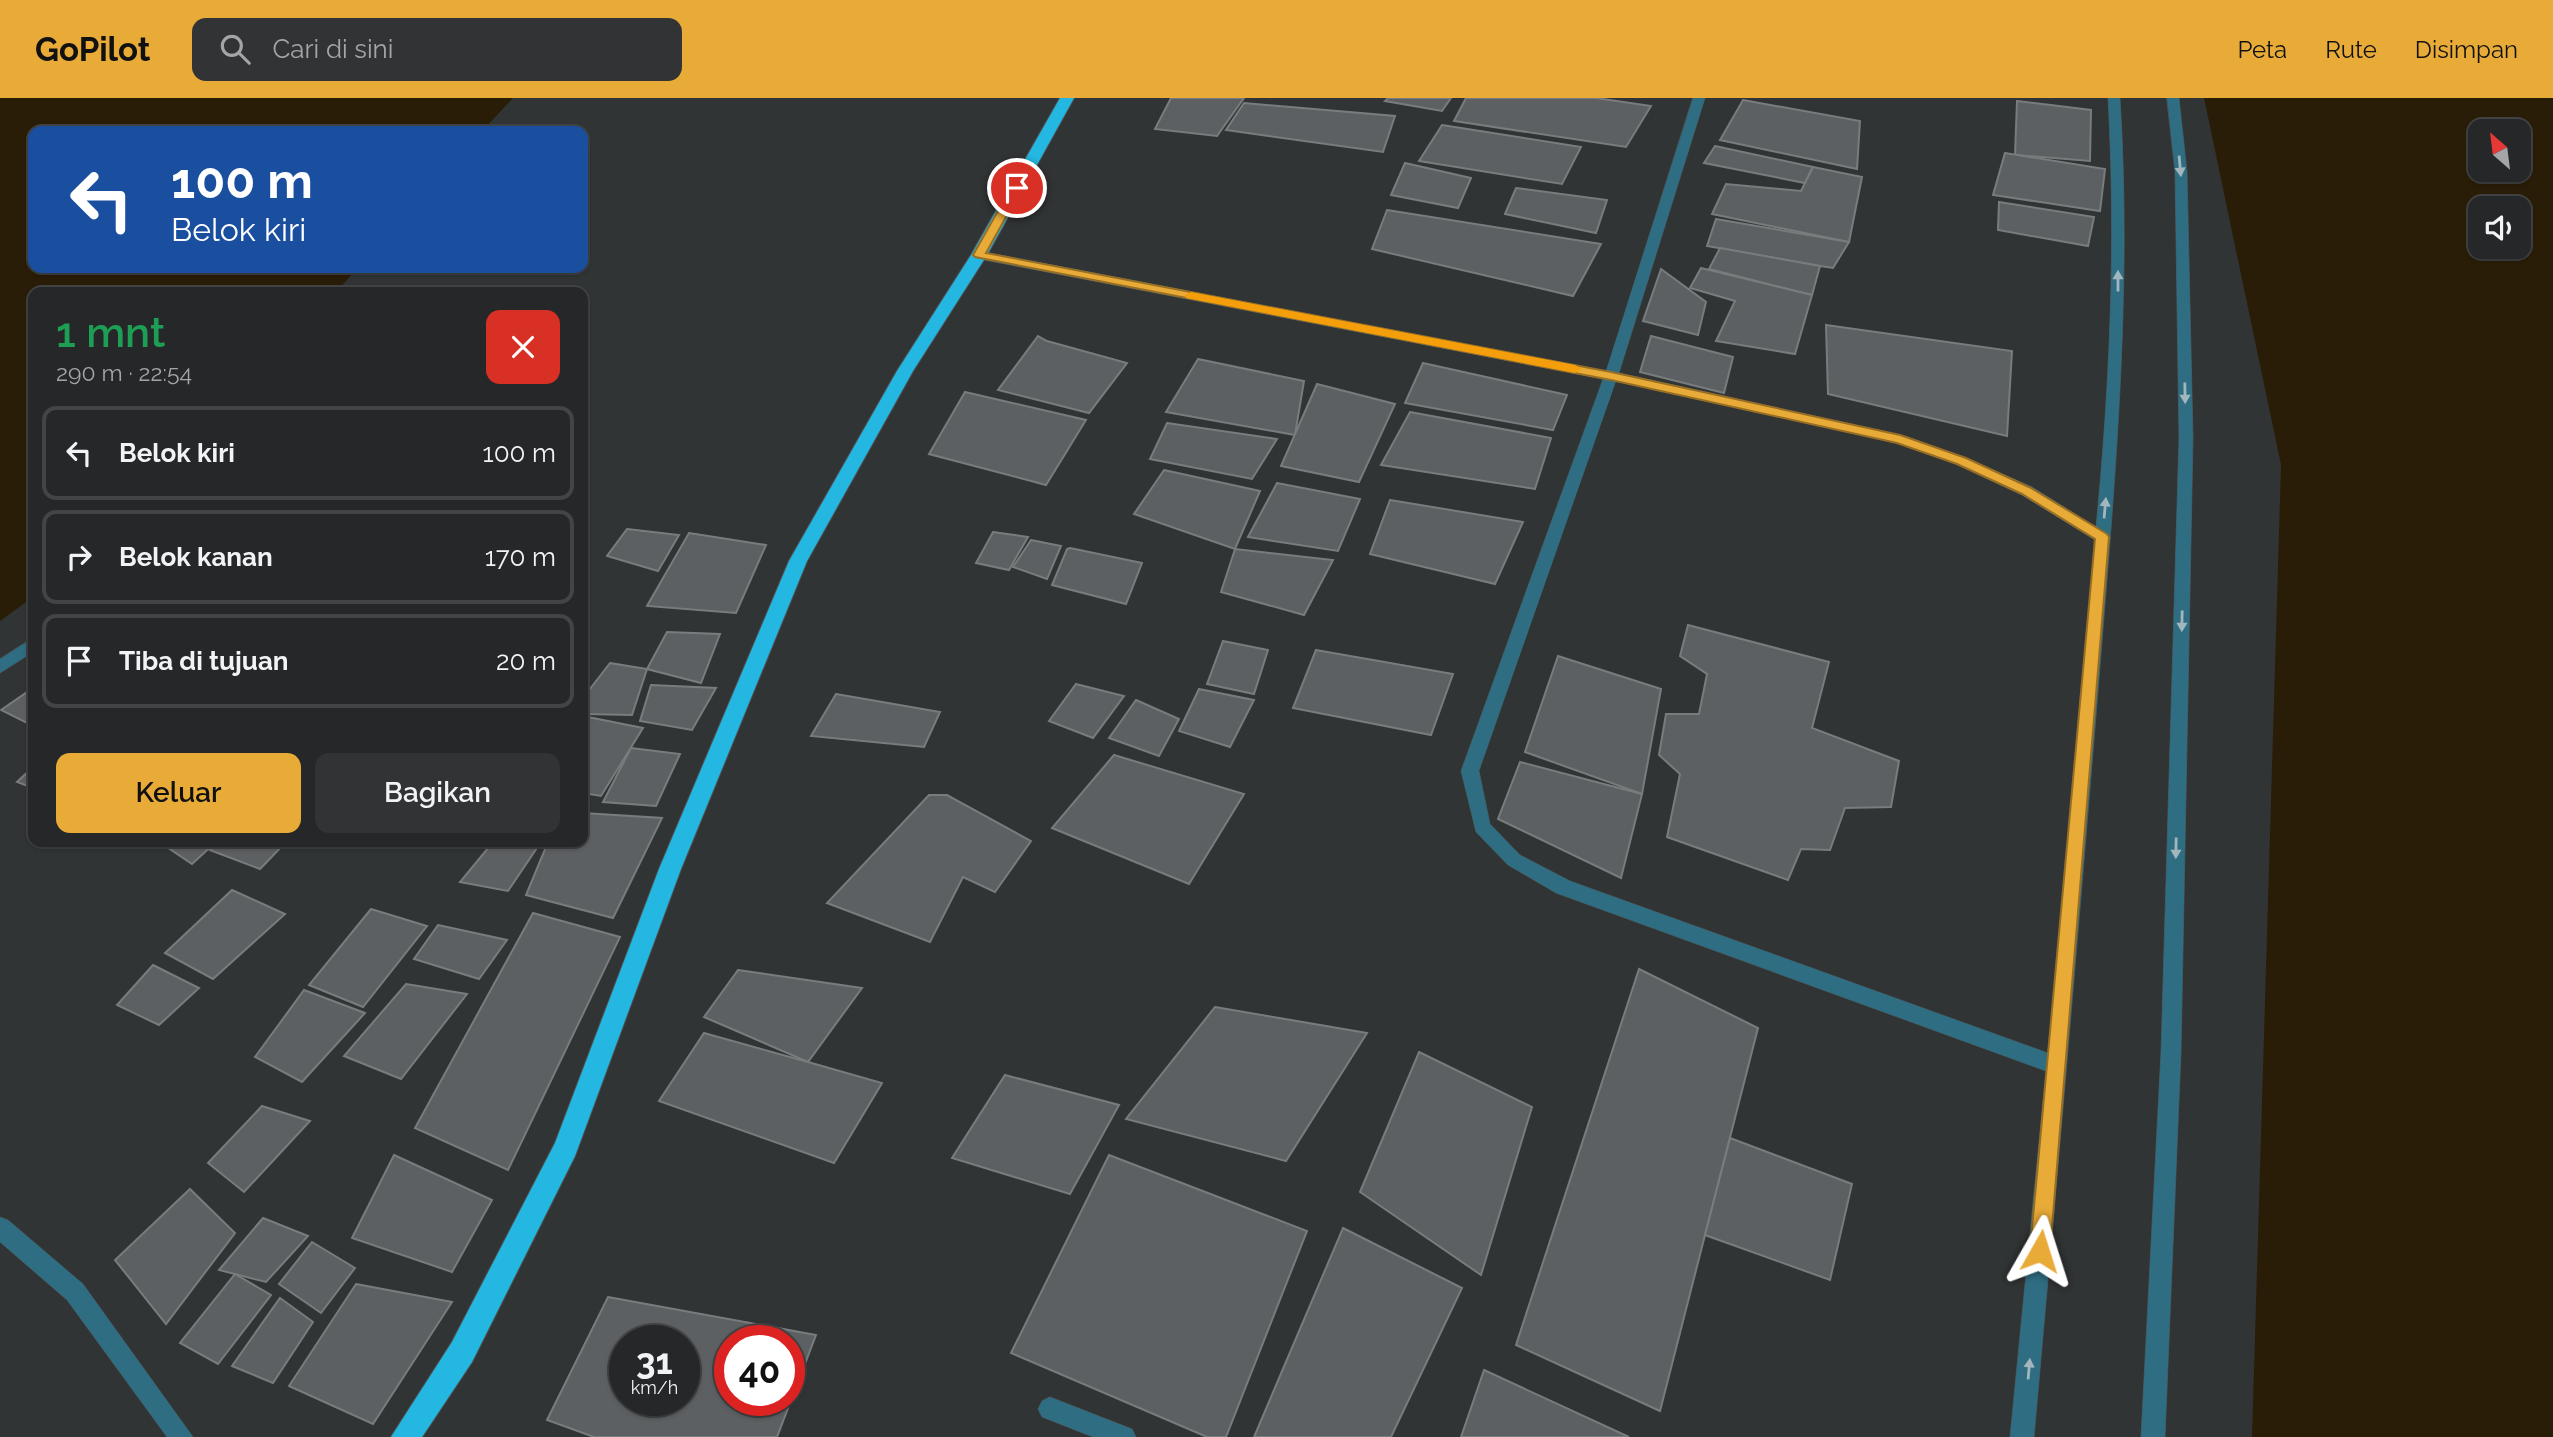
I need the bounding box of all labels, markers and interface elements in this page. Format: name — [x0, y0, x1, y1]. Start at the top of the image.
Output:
search box — [192, 18, 682, 81]
text: GoPilot — [35, 30, 150, 69]
icon: search — [216, 30, 254, 68]
text: Cari di sini — [272, 34, 393, 64]
text: Peta — [2237, 35, 2287, 64]
text: Rute — [2325, 35, 2377, 64]
text: Disimpan — [2415, 35, 2518, 64]
north arrow — [2468, 119, 2530, 182]
map controls — [2468, 119, 2531, 259]
text: 100 m — [171, 152, 313, 209]
icon: left — [56, 154, 147, 245]
one-way arrow — [2175, 155, 2186, 177]
pin — [987, 158, 1047, 218]
icon: arrive — [998, 169, 1036, 207]
button: sound — [2468, 196, 2531, 259]
text: Belok kiri — [171, 211, 306, 248]
one-way arrow — [2112, 270, 2124, 292]
text: 1 mnt — [56, 308, 165, 357]
button: close — [486, 310, 560, 384]
text: 290 m · 22:54 — [56, 359, 192, 386]
one-way arrow — [2180, 382, 2191, 404]
icon: left — [60, 434, 98, 472]
text: Belok kiri — [119, 438, 235, 468]
text: 100 m — [483, 438, 556, 468]
one-way arrow — [2100, 497, 2111, 519]
icon: right — [60, 538, 98, 576]
text: Belok kanan — [119, 542, 273, 572]
text: 170 m — [485, 542, 556, 572]
one-way arrow — [2176, 610, 2187, 632]
icon: arrive — [60, 642, 98, 680]
text: Tiba di tujuan — [119, 646, 289, 676]
text: 20 m — [496, 646, 556, 676]
button: Keluar — [56, 753, 301, 833]
button: Bagikan — [315, 753, 560, 833]
one-way arrow — [2170, 837, 2182, 859]
position arrow — [2003, 1214, 2077, 1288]
speed limit sign: 40 — [714, 1325, 805, 1416]
text: 31 — [636, 1341, 673, 1382]
one-way arrow — [2024, 1358, 2035, 1380]
text: km/h — [631, 1377, 678, 1398]

